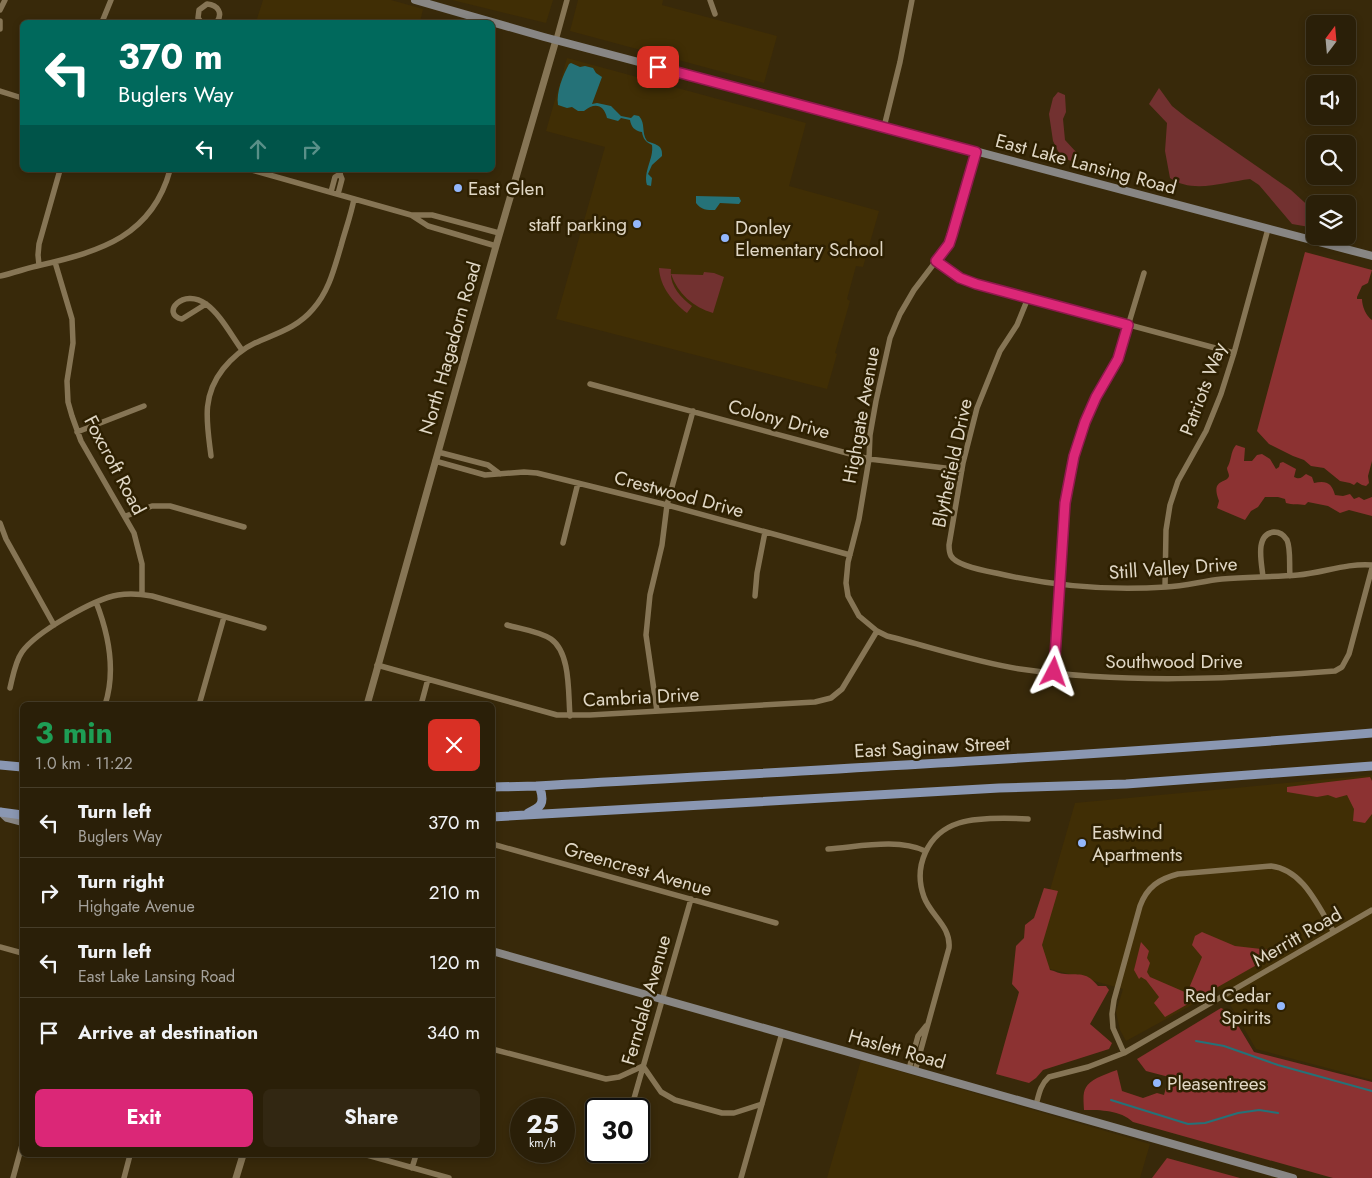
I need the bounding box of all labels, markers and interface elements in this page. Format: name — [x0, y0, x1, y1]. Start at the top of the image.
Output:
north arrow — [1306, 15, 1356, 65]
map controls — [1306, 15, 1356, 245]
text: 370 m — [118, 32, 223, 82]
icon: left — [35, 40, 100, 105]
pin — [637, 46, 679, 88]
icon: arrive — [644, 53, 672, 81]
button: sound — [1306, 75, 1356, 125]
text: Buglers Way — [118, 78, 234, 110]
street label: East Lake Lansing Road — [992, 127, 1180, 201]
icon: left — [191, 135, 219, 163]
icon: ahead — [244, 135, 272, 163]
icon: right — [297, 135, 325, 163]
button: search — [1306, 135, 1356, 185]
place label: East Glen — [468, 175, 544, 202]
marker: East Glen — [452, 182, 464, 194]
button: layers — [1306, 195, 1356, 245]
place label: staff parking — [528, 211, 627, 238]
place label: Donley Elementary School — [735, 214, 884, 263]
marker: staff parking — [631, 218, 643, 230]
marker: Donley Elementary School — [719, 232, 731, 244]
street label: North Hagadorn Road — [412, 258, 488, 438]
street label: Patriots Way — [1173, 338, 1233, 439]
street label: Highgate Avenue — [836, 344, 886, 486]
street label: Colony Drive — [725, 392, 833, 446]
street label: Blythefield Drive — [925, 396, 979, 530]
street label: Foxcroft Road — [77, 411, 153, 519]
street label: Crestwood Drive — [611, 464, 747, 524]
street label: Still Valley Drive — [1108, 550, 1238, 586]
position arrow — [1027, 645, 1079, 697]
street label: Southwood Drive — [1105, 648, 1243, 675]
street label: Cambria Drive — [582, 680, 700, 714]
text: 3 min — [35, 711, 113, 754]
button: close — [428, 719, 480, 771]
street label: East Saginaw Street — [853, 729, 1011, 765]
text: 1.0 km · 11:22 — [35, 752, 133, 775]
text: Turn left — [78, 798, 151, 825]
icon: left — [35, 809, 63, 837]
text: 370 m — [428, 809, 480, 836]
place label: Eastwind Apartments — [1092, 819, 1183, 868]
text: Buglers Way — [78, 825, 162, 848]
street label: Greencrest Avenue — [561, 835, 715, 903]
marker: Eastwind Apartments — [1076, 837, 1088, 849]
text: Turn right — [78, 868, 164, 895]
icon: right — [35, 879, 63, 907]
text: 210 m — [429, 879, 480, 906]
text: Highgate Avenue — [78, 895, 195, 918]
street label: Merritt Road — [1247, 901, 1347, 973]
street label: Ferndale Avenue — [615, 932, 678, 1068]
text: Turn left — [78, 938, 151, 965]
icon: left — [35, 949, 63, 977]
text: 120 m — [429, 949, 480, 976]
text: East Lake Lansing Road — [78, 965, 235, 988]
place label: Red Cedar Spirits — [1185, 982, 1271, 1031]
marker: Red Cedar Spirits — [1275, 1000, 1287, 1012]
icon: arrive — [35, 1019, 63, 1047]
text: Arrive at destination — [78, 1019, 258, 1046]
text: 340 m — [427, 1019, 480, 1046]
street label: Haslett Road — [845, 1022, 949, 1076]
place label: Pleasentrees — [1167, 1070, 1266, 1097]
marker: Pleasentrees — [1151, 1077, 1163, 1089]
button: Exit — [35, 1089, 253, 1147]
button: Share — [263, 1089, 480, 1147]
speed limit sign: 30 — [585, 1098, 650, 1163]
text: 25 — [526, 1106, 559, 1142]
text: km/h — [529, 1134, 556, 1152]

